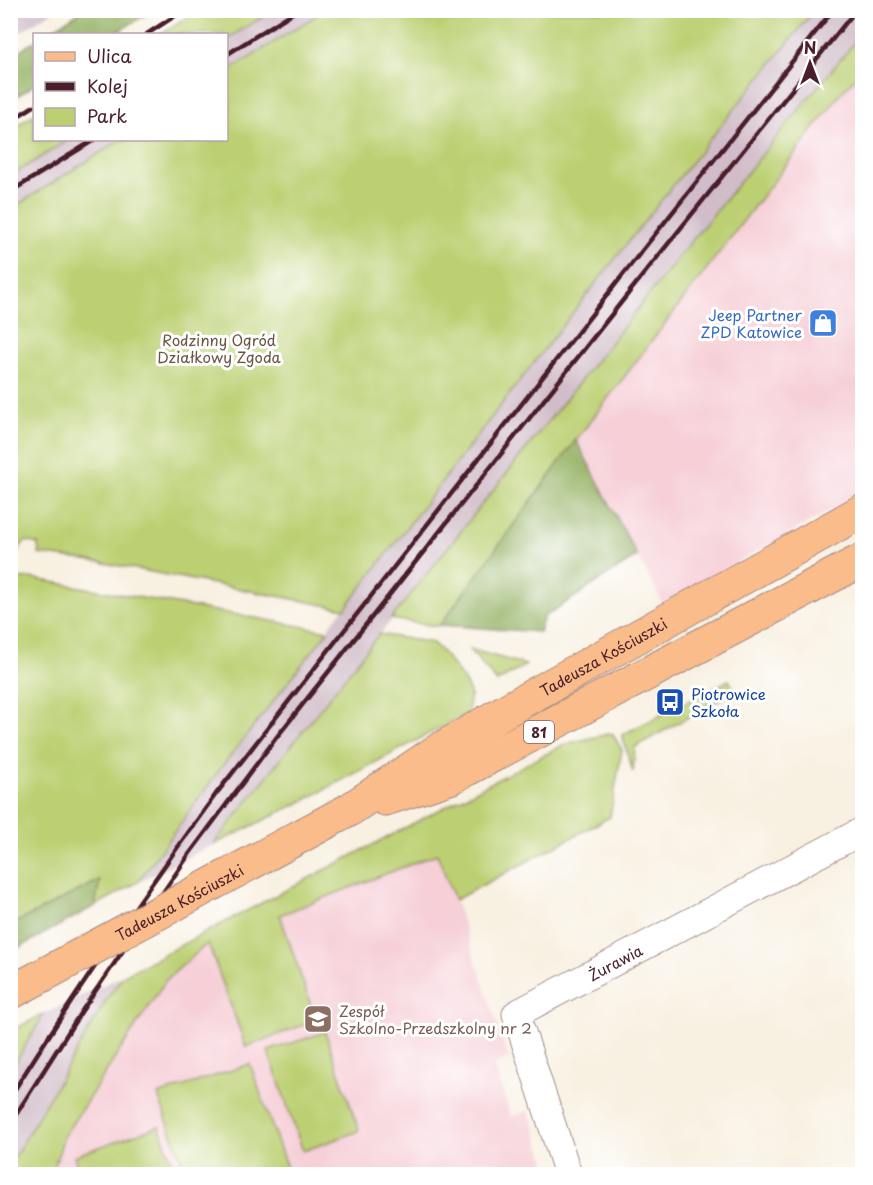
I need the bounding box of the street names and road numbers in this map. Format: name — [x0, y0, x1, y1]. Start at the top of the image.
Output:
street label: Tadeusza Kościuszki — [535, 611, 671, 701]
road number: 81 — [524, 721, 554, 743]
street label: Tadeusza Kościuszki — [111, 858, 247, 946]
street label: Żurawia — [583, 937, 647, 986]

